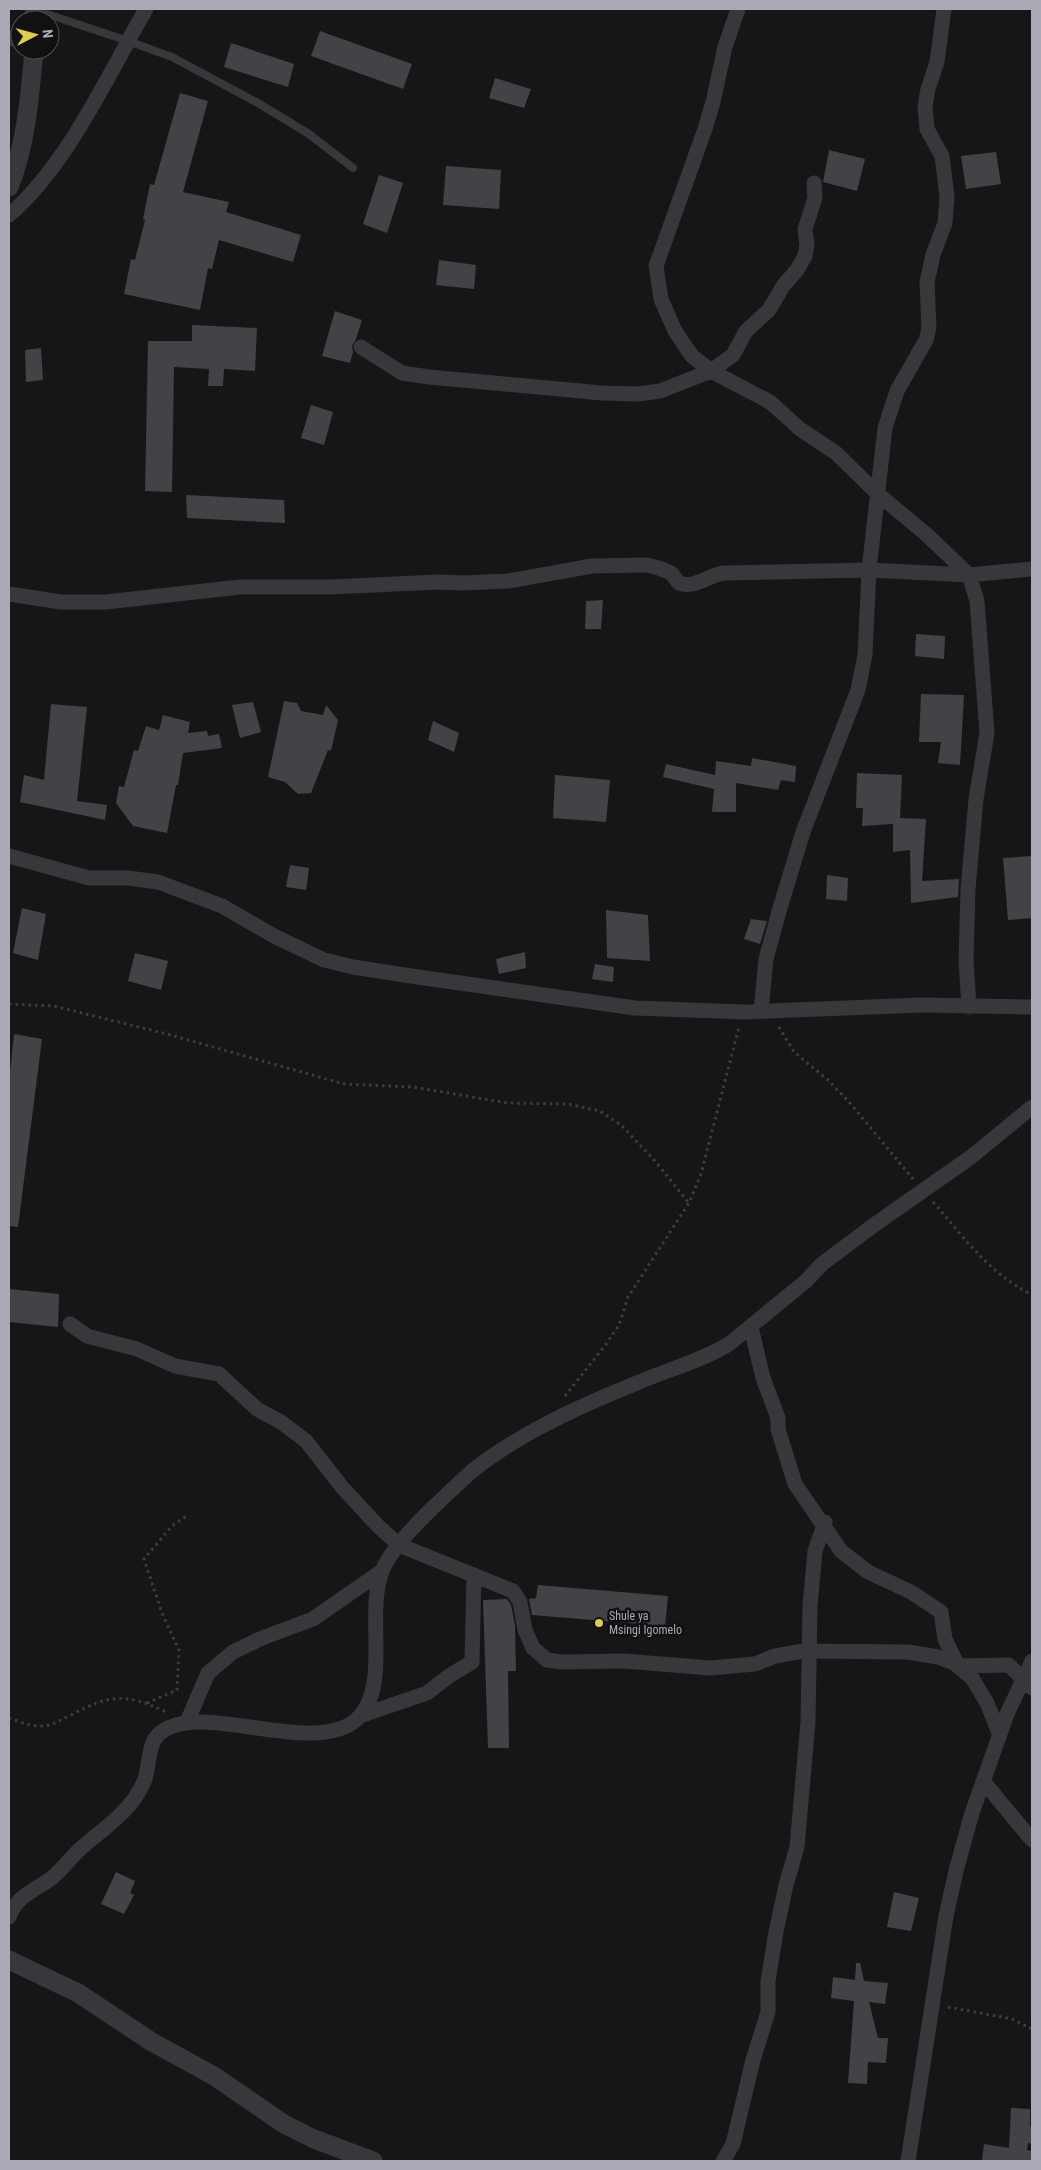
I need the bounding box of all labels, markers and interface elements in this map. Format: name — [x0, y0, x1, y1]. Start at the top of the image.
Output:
north arrow — [10, 10, 60, 60]
text: N — [40, 29, 56, 39]
place label: Shule ya Msingi Igomelo — [609, 1609, 682, 1637]
marker: Shule ya Msingi Igomelo — [593, 1617, 605, 1629]

